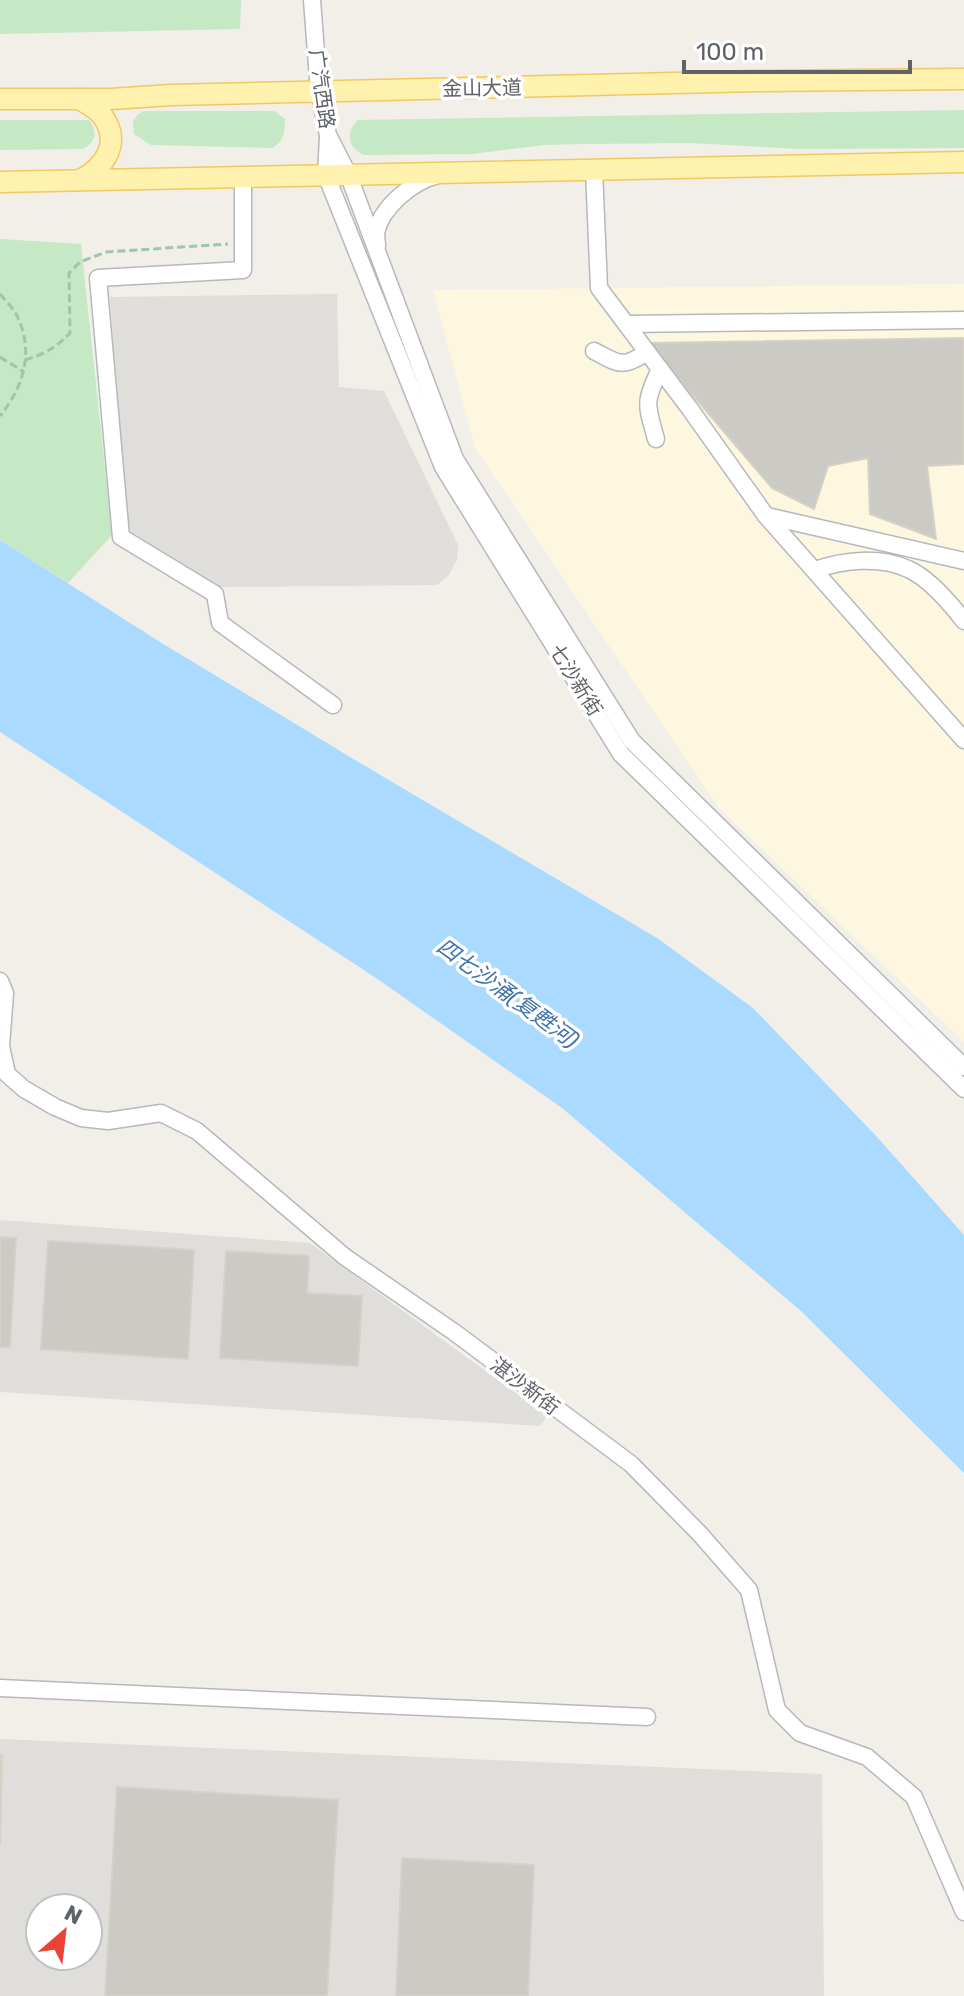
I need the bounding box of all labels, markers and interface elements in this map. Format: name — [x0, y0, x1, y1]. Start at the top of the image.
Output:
scale bar — [684, 24, 910, 74]
text: 100 m — [696, 38, 764, 66]
street label: 广汽西路 — [305, 48, 339, 130]
street label: 金山大道 — [442, 75, 522, 101]
street label: 七沙新街 — [545, 640, 607, 720]
water label: 四七沙涌(复甦河) — [431, 933, 584, 1054]
street label: 湛沙新街 — [486, 1352, 564, 1420]
north arrow — [24, 1892, 104, 1972]
text: N — [60, 1899, 86, 1930]

